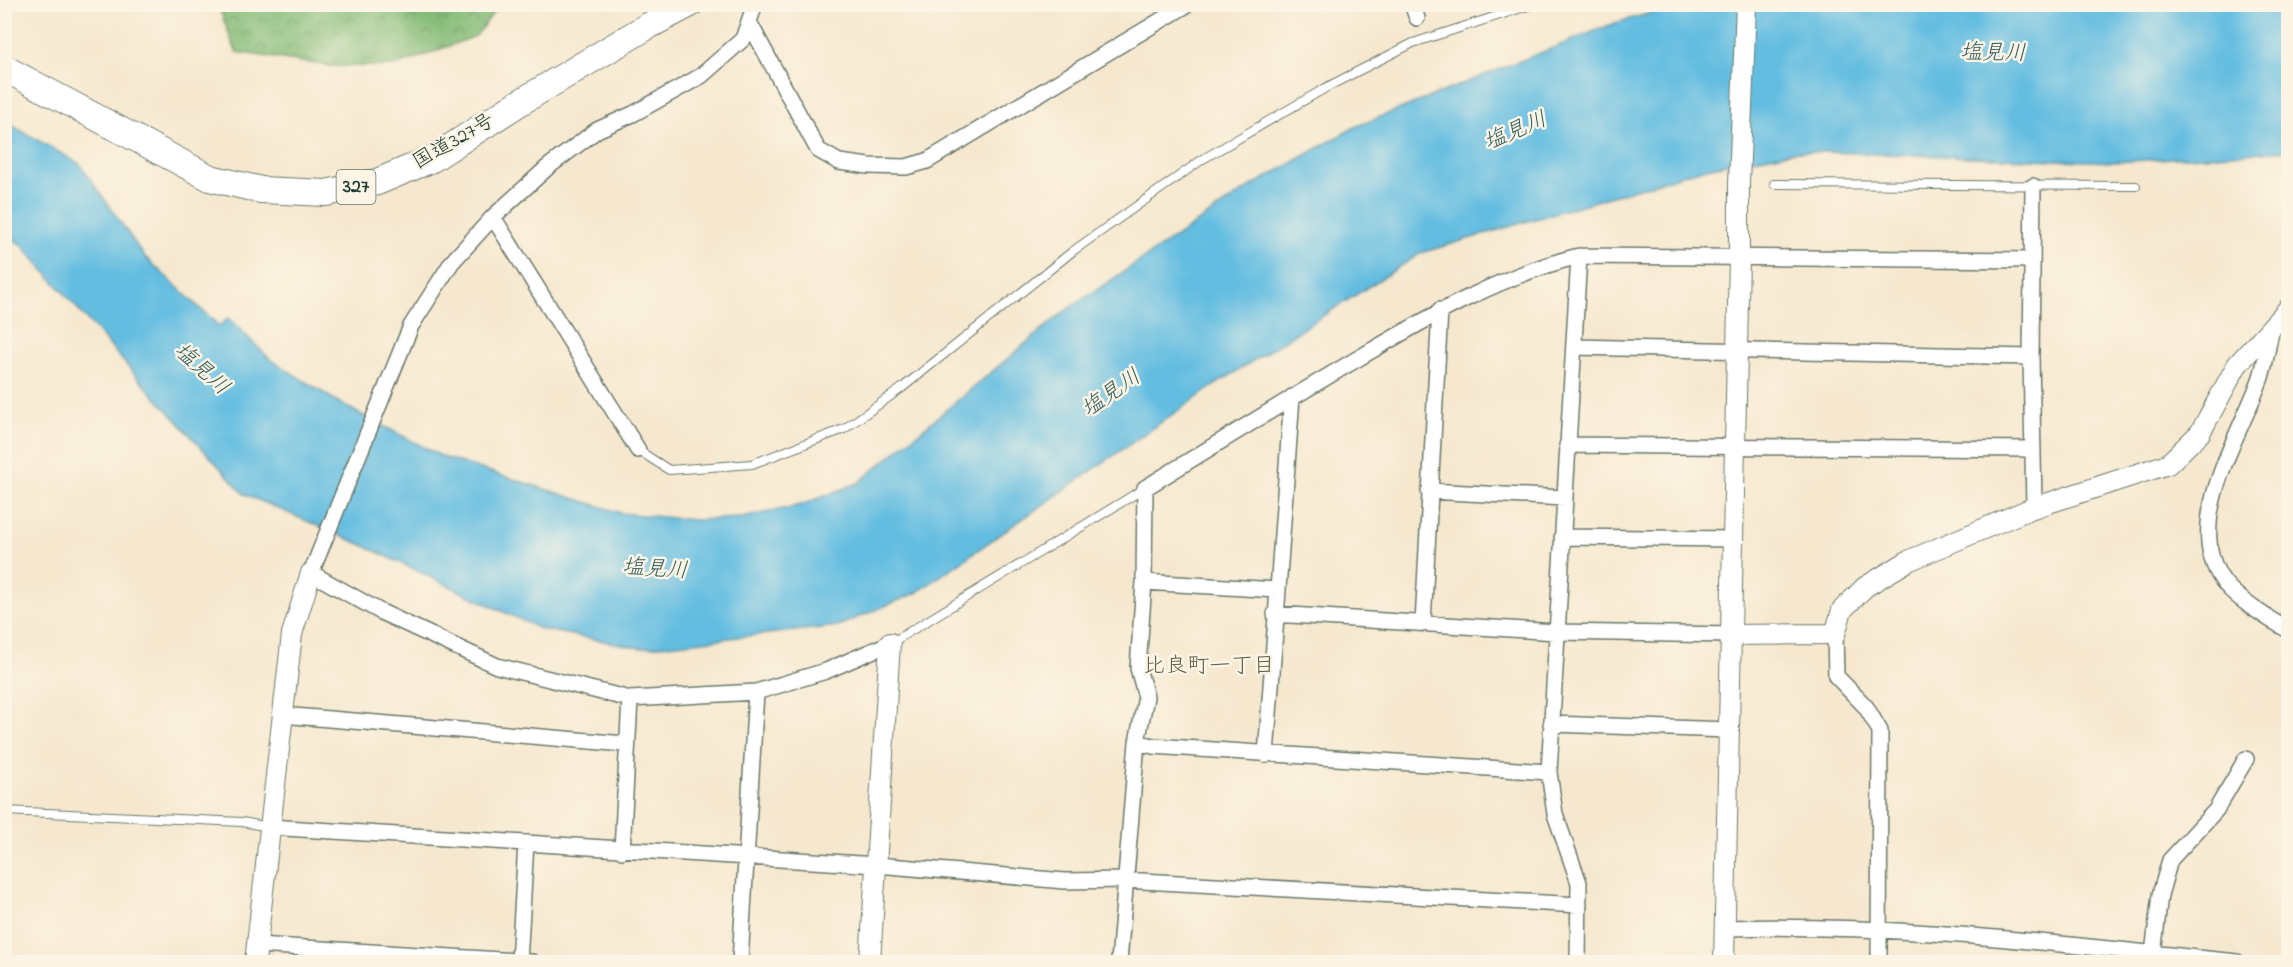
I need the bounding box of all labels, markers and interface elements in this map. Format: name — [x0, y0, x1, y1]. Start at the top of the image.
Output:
water label: 塩見川 — [1960, 37, 2026, 71]
water label: 塩見川 — [1479, 104, 1553, 160]
street label: 国道327号 — [407, 106, 501, 178]
road number: 327 — [336, 170, 376, 204]
water label: 塩見川 — [166, 336, 236, 404]
water label: 塩見川 — [1076, 362, 1148, 426]
water label: 塩見川 — [621, 552, 689, 588]
district label: 比良町一丁目 — [1143, 651, 1275, 683]

